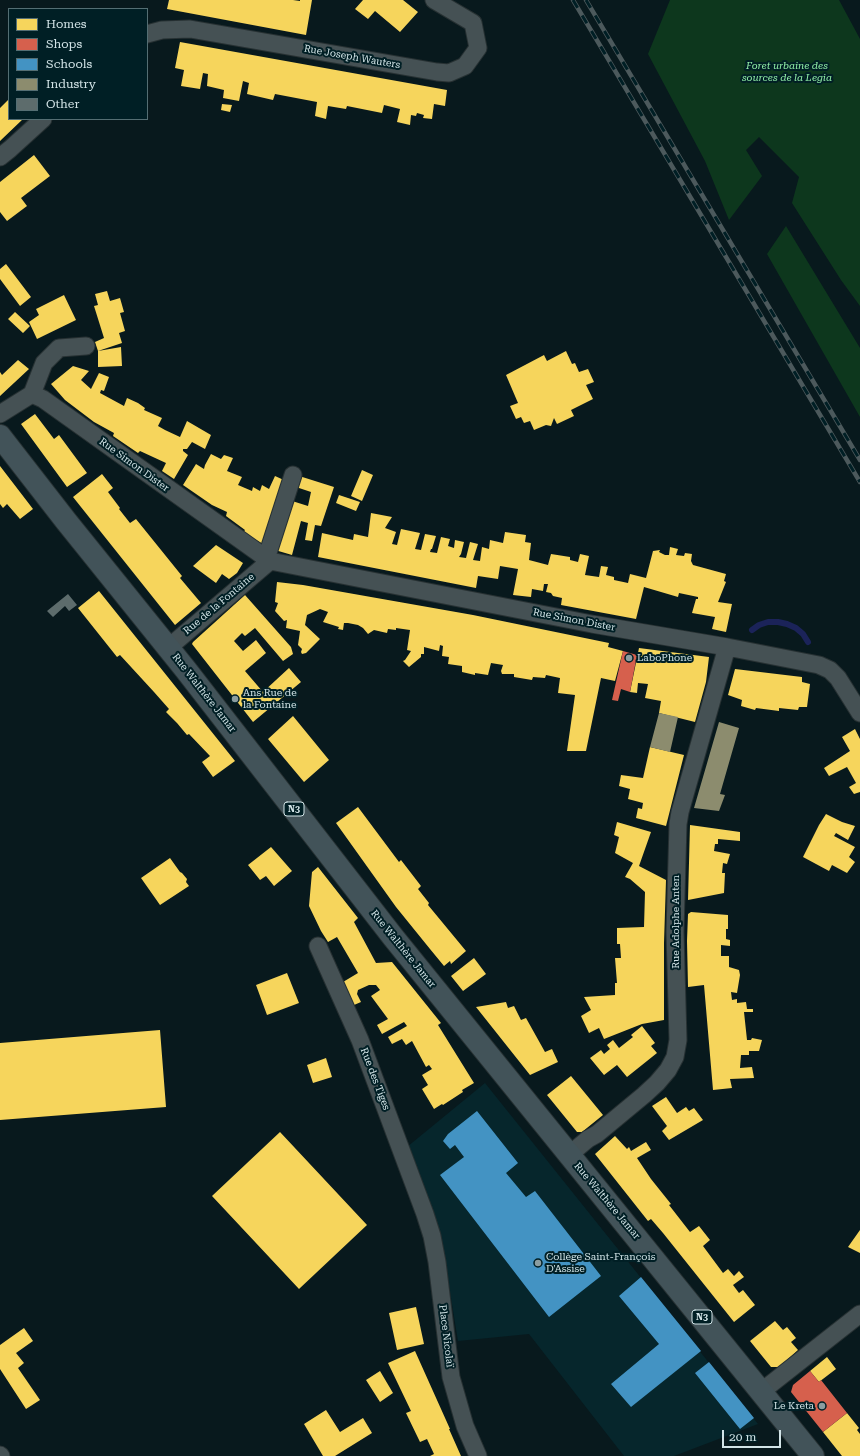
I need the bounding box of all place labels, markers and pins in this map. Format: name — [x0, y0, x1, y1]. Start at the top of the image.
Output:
place label: LaboPhone — [637, 652, 692, 664]
marker: LaboPhone — [624, 653, 634, 663]
place label: Ans Rue de la Fontaine — [243, 687, 297, 710]
marker: Ans Rue de la Fontaine — [230, 694, 240, 704]
place label: Collège Saint-François D'Assise — [546, 1251, 655, 1274]
marker: Collège Saint-François D'Assise — [533, 1258, 543, 1268]
place label: Le Kreta — [774, 1400, 814, 1412]
marker: Le Kreta — [817, 1401, 827, 1411]

